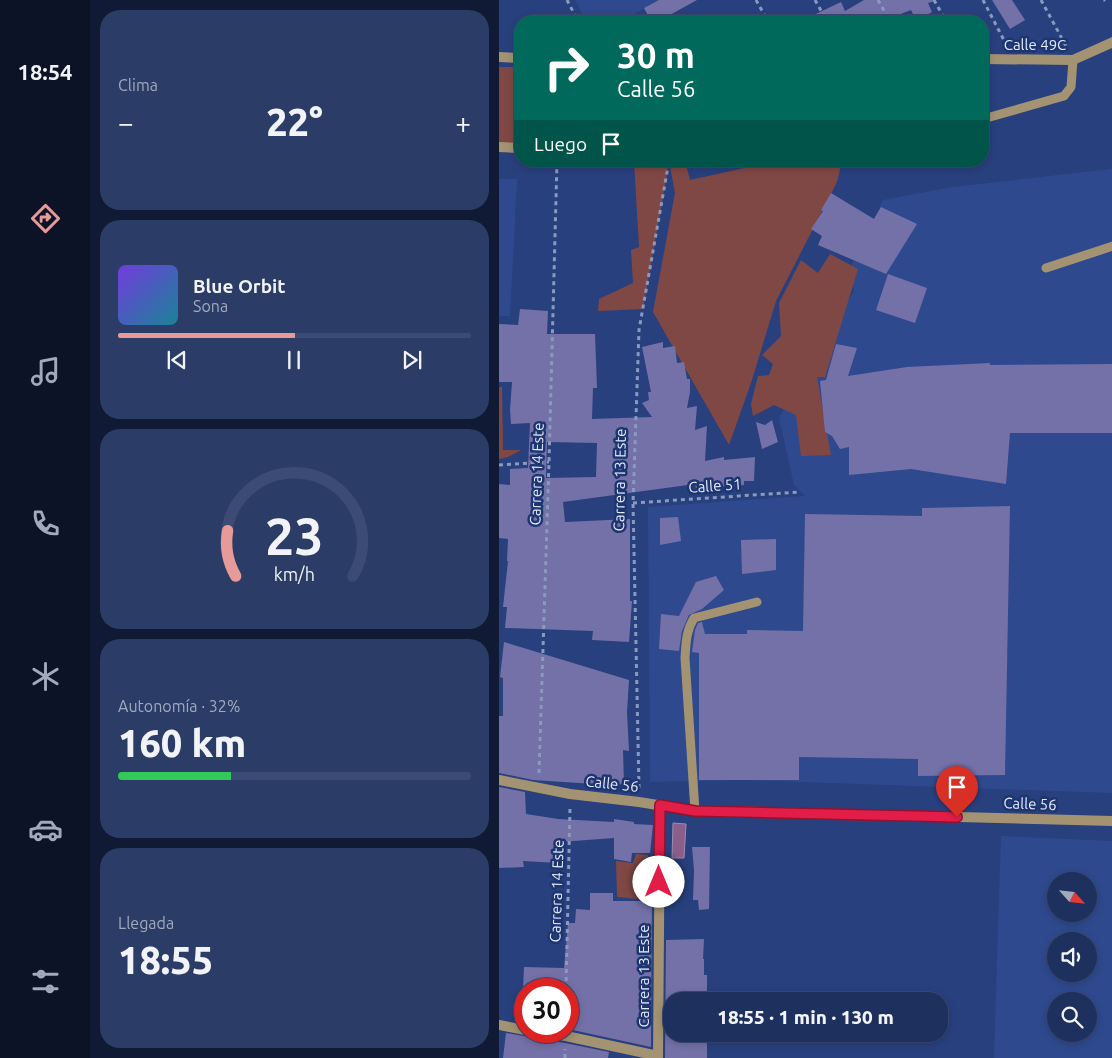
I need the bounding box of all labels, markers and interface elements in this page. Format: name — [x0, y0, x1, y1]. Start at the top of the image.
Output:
icon: right — [534, 35, 599, 100]
text: 30 m — [617, 35, 695, 75]
street label: Calle 49C — [1004, 36, 1066, 53]
text: 18:54 — [17, 59, 73, 84]
text: Clima — [118, 76, 158, 94]
text: Calle 56 — [617, 76, 695, 101]
text: 22° — [266, 101, 323, 143]
text: − — [118, 107, 134, 138]
text: + — [455, 107, 471, 138]
icon: arrive — [597, 130, 625, 158]
text: Luego — [534, 133, 587, 155]
icon: directions — [28, 201, 63, 236]
text: Blue Orbit — [193, 275, 286, 297]
text: Sona — [193, 297, 228, 315]
icon: previous — [163, 346, 191, 374]
icon: pause — [280, 346, 308, 374]
icon: next — [398, 346, 426, 374]
icon: music — [28, 354, 63, 389]
street label: Carrera 14 Este — [526, 422, 547, 526]
street label: Carrera 13 Este — [610, 428, 629, 532]
street label: Calle 51 — [688, 475, 742, 496]
icon: phone — [28, 506, 63, 541]
text: 23 — [265, 507, 324, 565]
text: km/h — [274, 564, 315, 584]
icon: climate — [28, 659, 63, 694]
text: Autonomía · 32% — [118, 697, 240, 715]
text: 160 km — [118, 722, 246, 764]
pin — [936, 766, 978, 817]
street label: Calle 56 — [585, 772, 640, 795]
icon: arrive — [943, 773, 971, 801]
street label: Calle 56 — [1003, 794, 1057, 813]
icon: car — [28, 812, 63, 847]
street label: Carrera 14 Este — [546, 839, 567, 943]
position arrow — [632, 855, 684, 907]
north arrow — [1047, 872, 1097, 922]
map controls — [1047, 872, 1097, 1042]
text: Llegada — [118, 914, 174, 932]
street label: Carrera 13 Este — [635, 925, 652, 1027]
button: sound — [1047, 932, 1097, 982]
text: 18:55 — [118, 939, 213, 981]
icon: filters — [28, 964, 63, 999]
speed limit sign: 30 — [514, 978, 579, 1043]
button: search — [1047, 992, 1097, 1042]
text: 18:55 · 1 min · 130 m — [717, 1006, 894, 1028]

